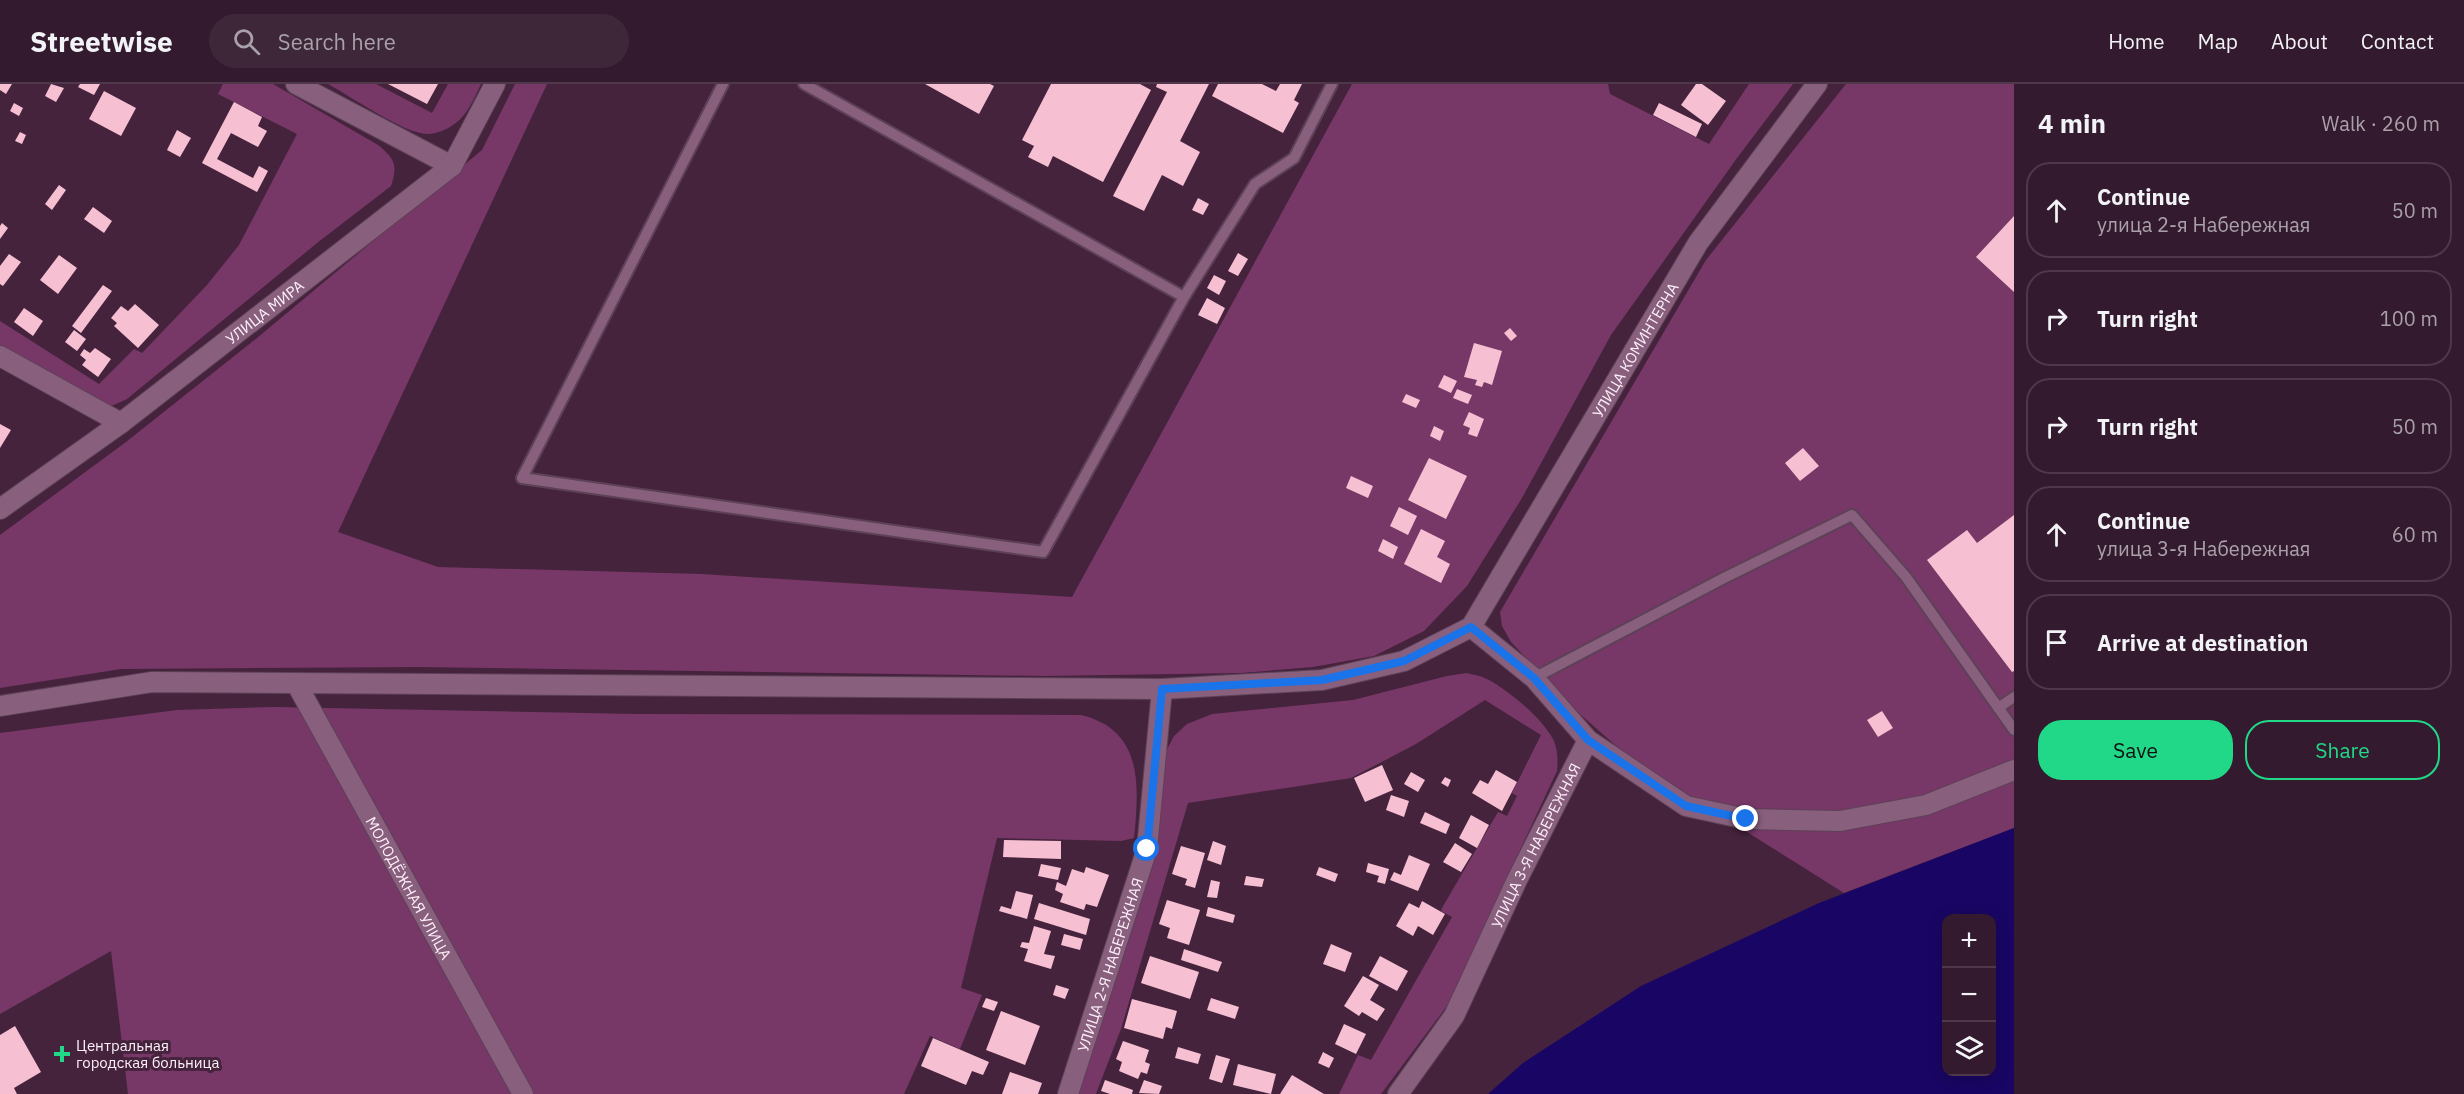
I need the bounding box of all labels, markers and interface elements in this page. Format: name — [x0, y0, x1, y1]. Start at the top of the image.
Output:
search box — [209, 14, 629, 68]
text: Streetwise — [30, 23, 173, 60]
icon: search — [230, 25, 263, 58]
text: Search here — [278, 27, 396, 56]
text: Home — [2108, 27, 2165, 55]
text: Map — [2198, 27, 2238, 55]
text: About — [2271, 27, 2328, 55]
text: Contact — [2361, 27, 2434, 55]
text: 4 min — [2038, 106, 2106, 140]
text: Walk · 260 m — [2322, 110, 2440, 137]
text: Continue — [2097, 182, 2190, 211]
icon: ahead — [2040, 194, 2073, 227]
text: 50 m — [2392, 197, 2438, 224]
text: улица 2-я Набережная — [2097, 211, 2311, 238]
street label: УЛИЦА МИРА — [221, 275, 308, 348]
street label: УЛИЦА КОМИНТЕРНА — [1588, 279, 1682, 421]
icon: right — [2040, 302, 2073, 335]
text: Turn right — [2097, 304, 2198, 333]
text: 100 m — [2380, 305, 2438, 332]
icon: right — [2040, 410, 2073, 443]
text: Turn right — [2097, 412, 2198, 441]
text: 50 m — [2392, 413, 2438, 440]
text: Continue — [2097, 506, 2190, 535]
icon: ahead — [2040, 518, 2073, 551]
text: 60 m — [2392, 521, 2438, 548]
text: улица 3-я Набережная — [2097, 535, 2311, 562]
icon: arrive — [2040, 626, 2073, 659]
text: Arrive at destination — [2097, 628, 2308, 657]
button: Save — [2038, 720, 2233, 780]
button: Share — [2245, 720, 2440, 780]
street label: УЛИЦА 3-Я НАБЕРЕЖНАЯ — [1487, 760, 1584, 931]
route end — [1732, 805, 1758, 831]
street label: МОЛОДЁЖНАЯ УЛИЦА — [362, 813, 456, 963]
route start — [1133, 835, 1159, 861]
street label: УЛИЦА 2-Я НАБЕРЕЖНАЯ — [1073, 875, 1147, 1054]
map controls — [1942, 914, 1996, 1076]
button: + — [1942, 914, 1996, 968]
button: − — [1942, 968, 1996, 1022]
button: layers — [1942, 1022, 1996, 1076]
place label: Центральная городская больница — [76, 1036, 220, 1072]
marker: Центральная городская больница — [53, 1045, 71, 1063]

